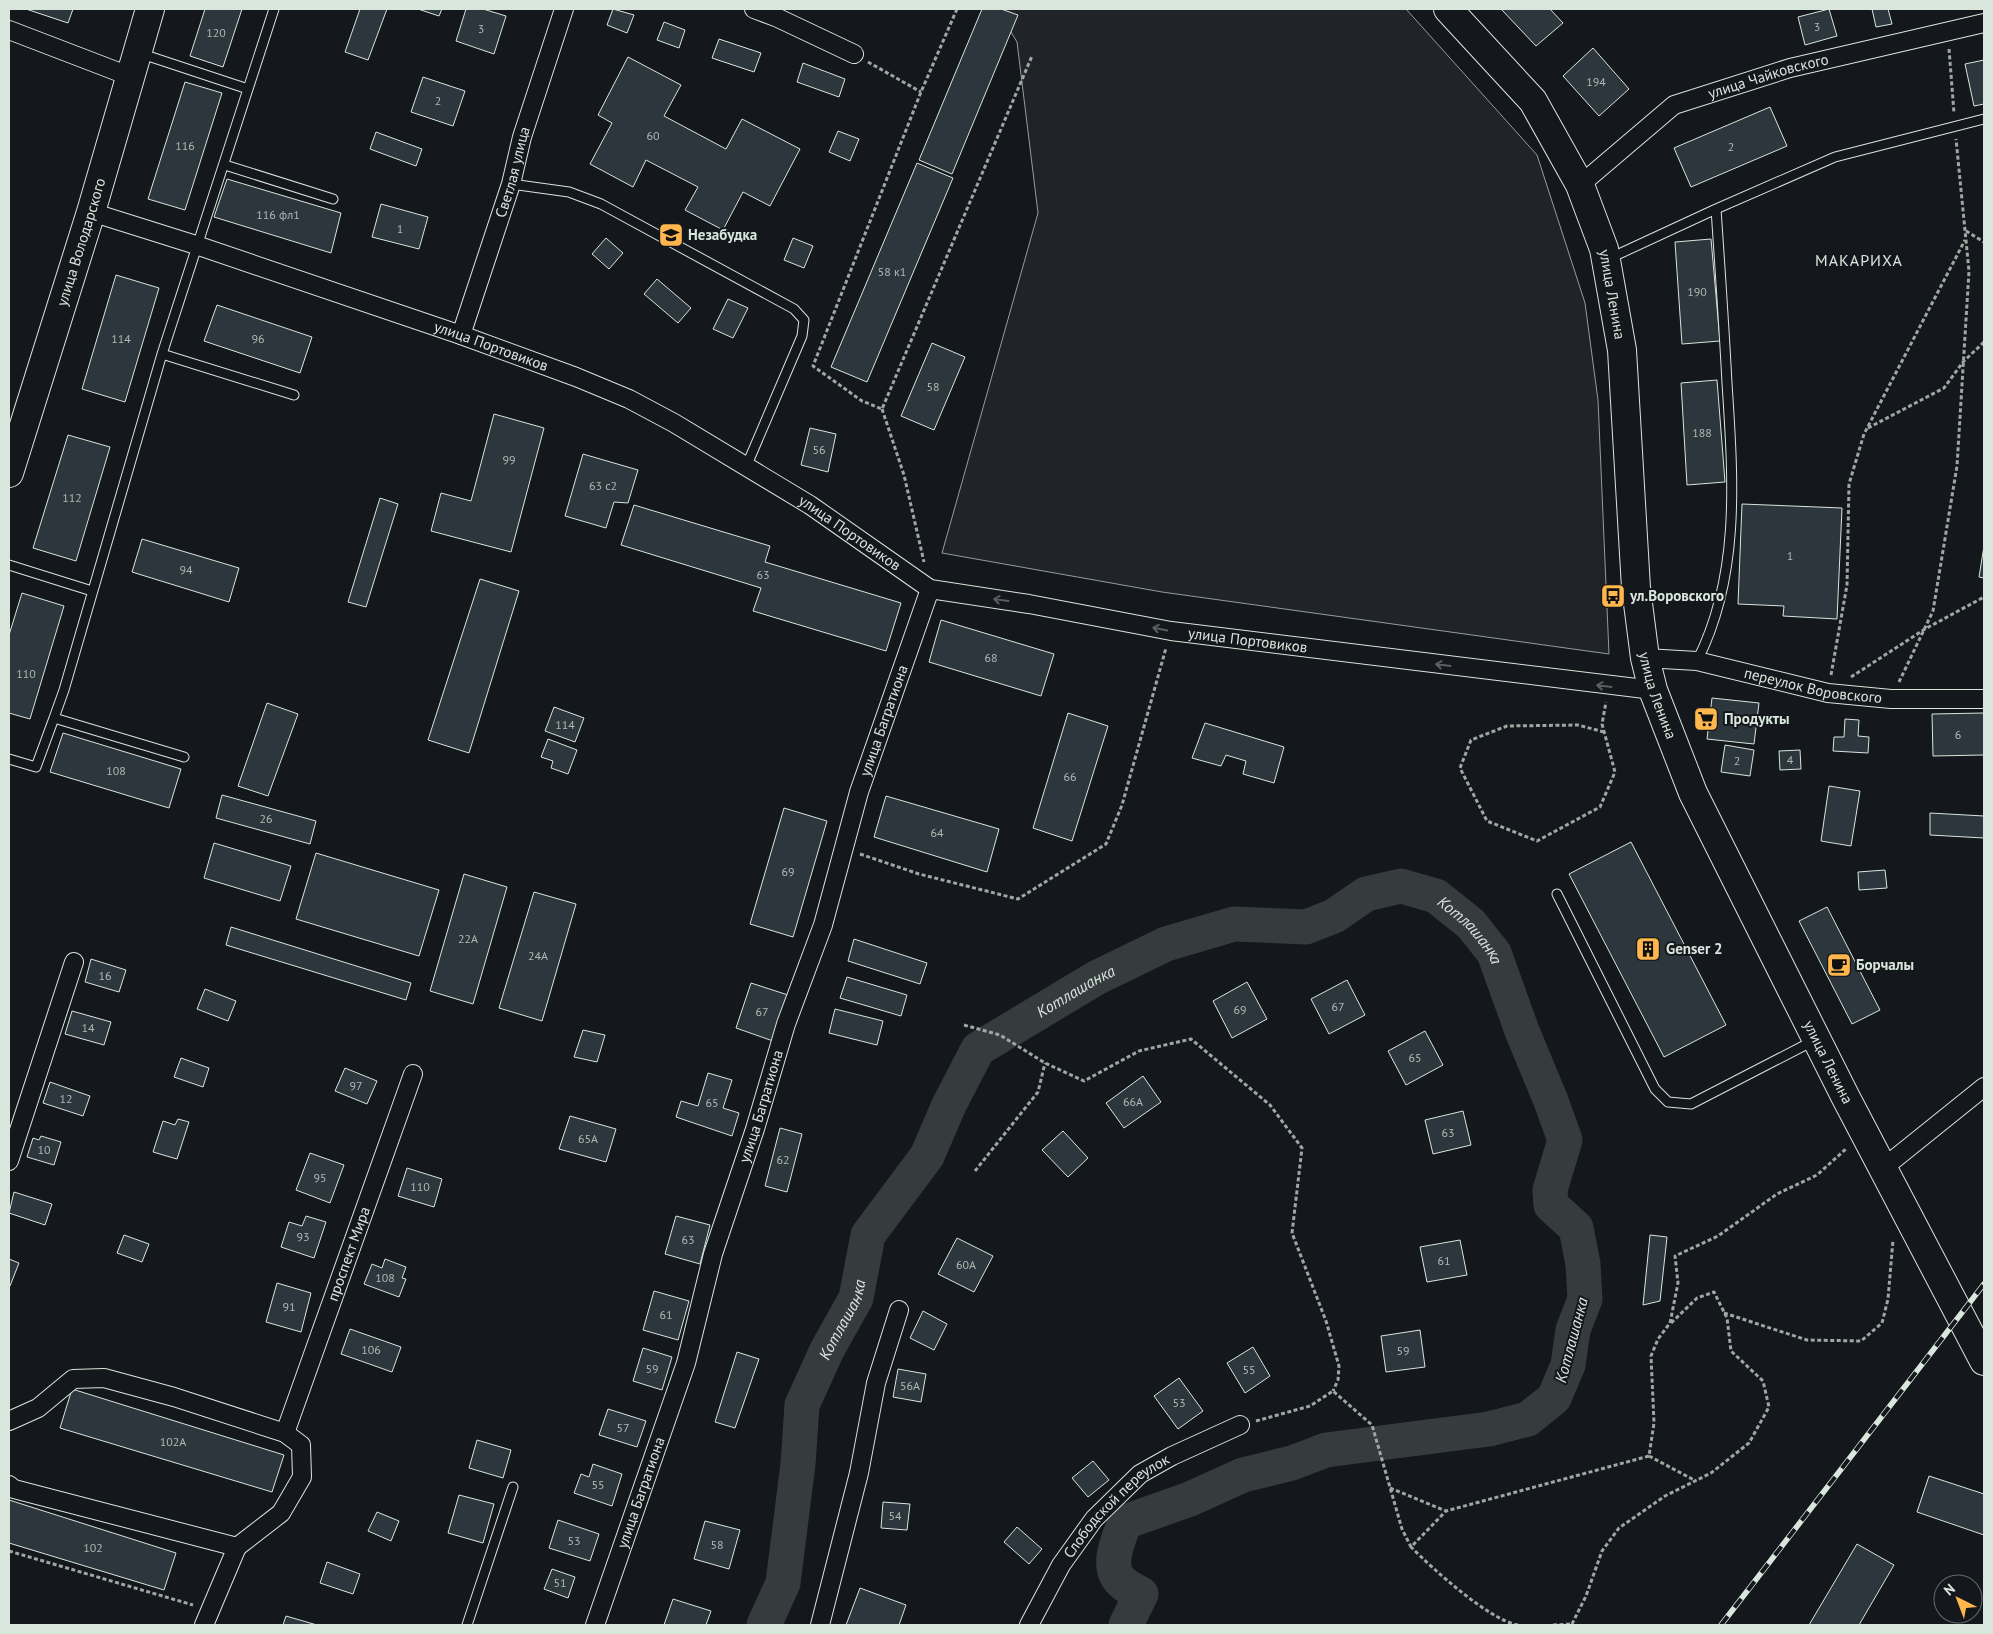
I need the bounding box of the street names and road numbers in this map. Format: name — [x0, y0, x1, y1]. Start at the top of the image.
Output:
street label: улица Чайковского — [1705, 49, 1830, 103]
street label: Светлая улица — [491, 124, 534, 220]
street label: улица Володарского — [52, 176, 109, 308]
street label: улица Ленина — [1595, 248, 1630, 341]
street label: улица Портовиков — [432, 317, 551, 375]
street label: улица Портовиков — [795, 490, 905, 575]
street label: улица Портовиков — [1187, 623, 1309, 657]
street label: улица Ленина — [1635, 651, 1681, 742]
street label: улица Багратиона — [855, 662, 912, 779]
street label: переулок Воровского — [1742, 663, 1883, 707]
street label: улица Ленина — [1800, 1017, 1857, 1107]
street label: улица Багратиона — [734, 1048, 787, 1165]
street label: проспект Мира — [323, 1204, 374, 1304]
street label: улица Багратиона — [612, 1434, 669, 1551]
street label: Слободской переулок — [1059, 1449, 1173, 1562]

